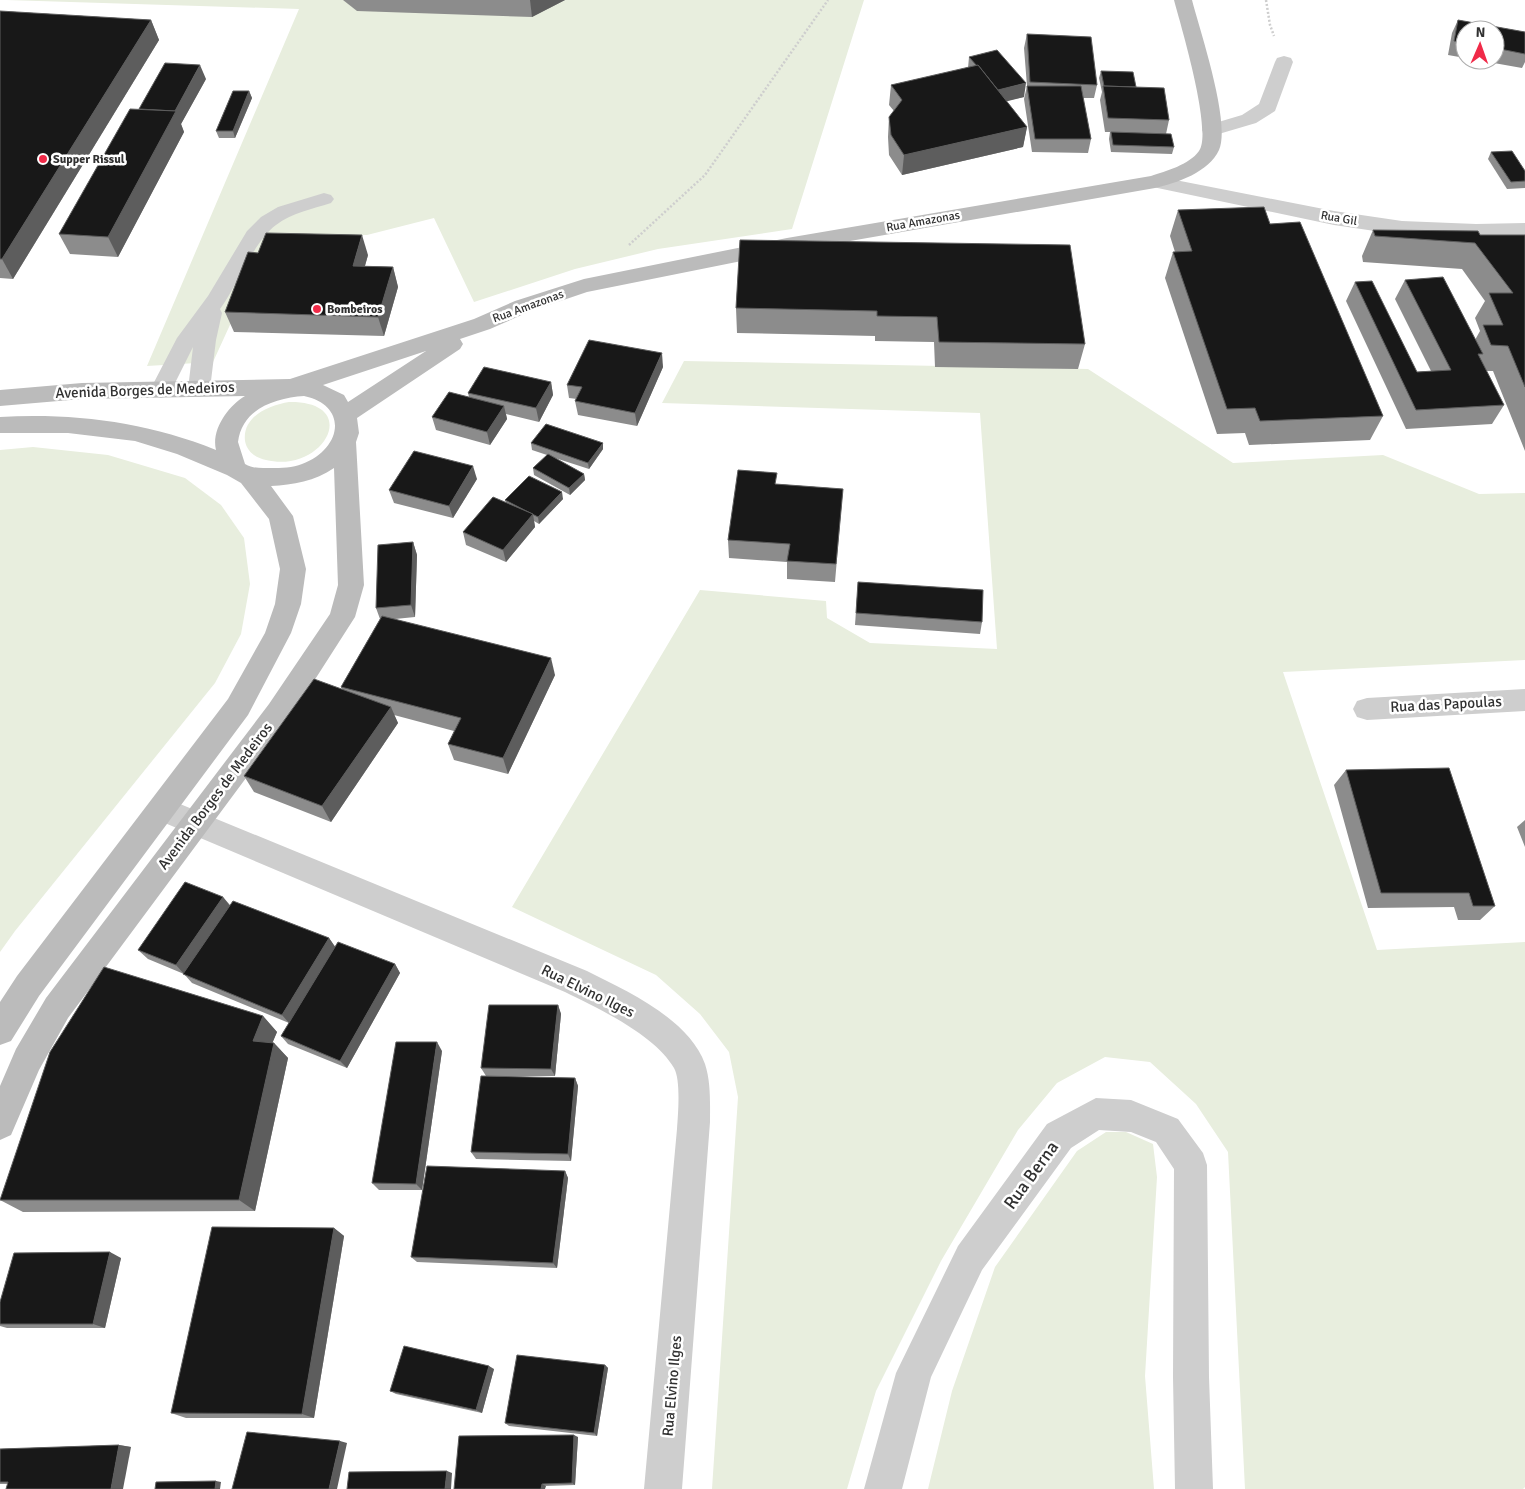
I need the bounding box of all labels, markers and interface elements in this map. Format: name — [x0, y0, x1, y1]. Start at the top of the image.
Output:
north arrow — [1455, 20, 1505, 70]
text: N — [1475, 24, 1486, 41]
place label: Supper Rissul — [53, 152, 125, 167]
marker: Supper Rissul — [37, 153, 49, 165]
street label: Rua Amazonas — [885, 208, 961, 235]
street label: Rua Gil — [1320, 208, 1359, 229]
street label: Rua Amazonas — [491, 287, 566, 326]
place label: Bombeiros — [327, 302, 383, 317]
marker: Bombeiros — [311, 303, 323, 315]
street label: Avenida Borges de Medeiros — [55, 378, 235, 402]
street label: Rua das Papoulas — [1390, 692, 1503, 716]
street label: Avenida Borges de Medeiros — [154, 719, 276, 873]
street label: Rua Elvino Ilges — [539, 961, 638, 1021]
street label: Rua Berna — [999, 1137, 1063, 1213]
street label: Rua Elvino Ilges — [659, 1334, 685, 1437]

